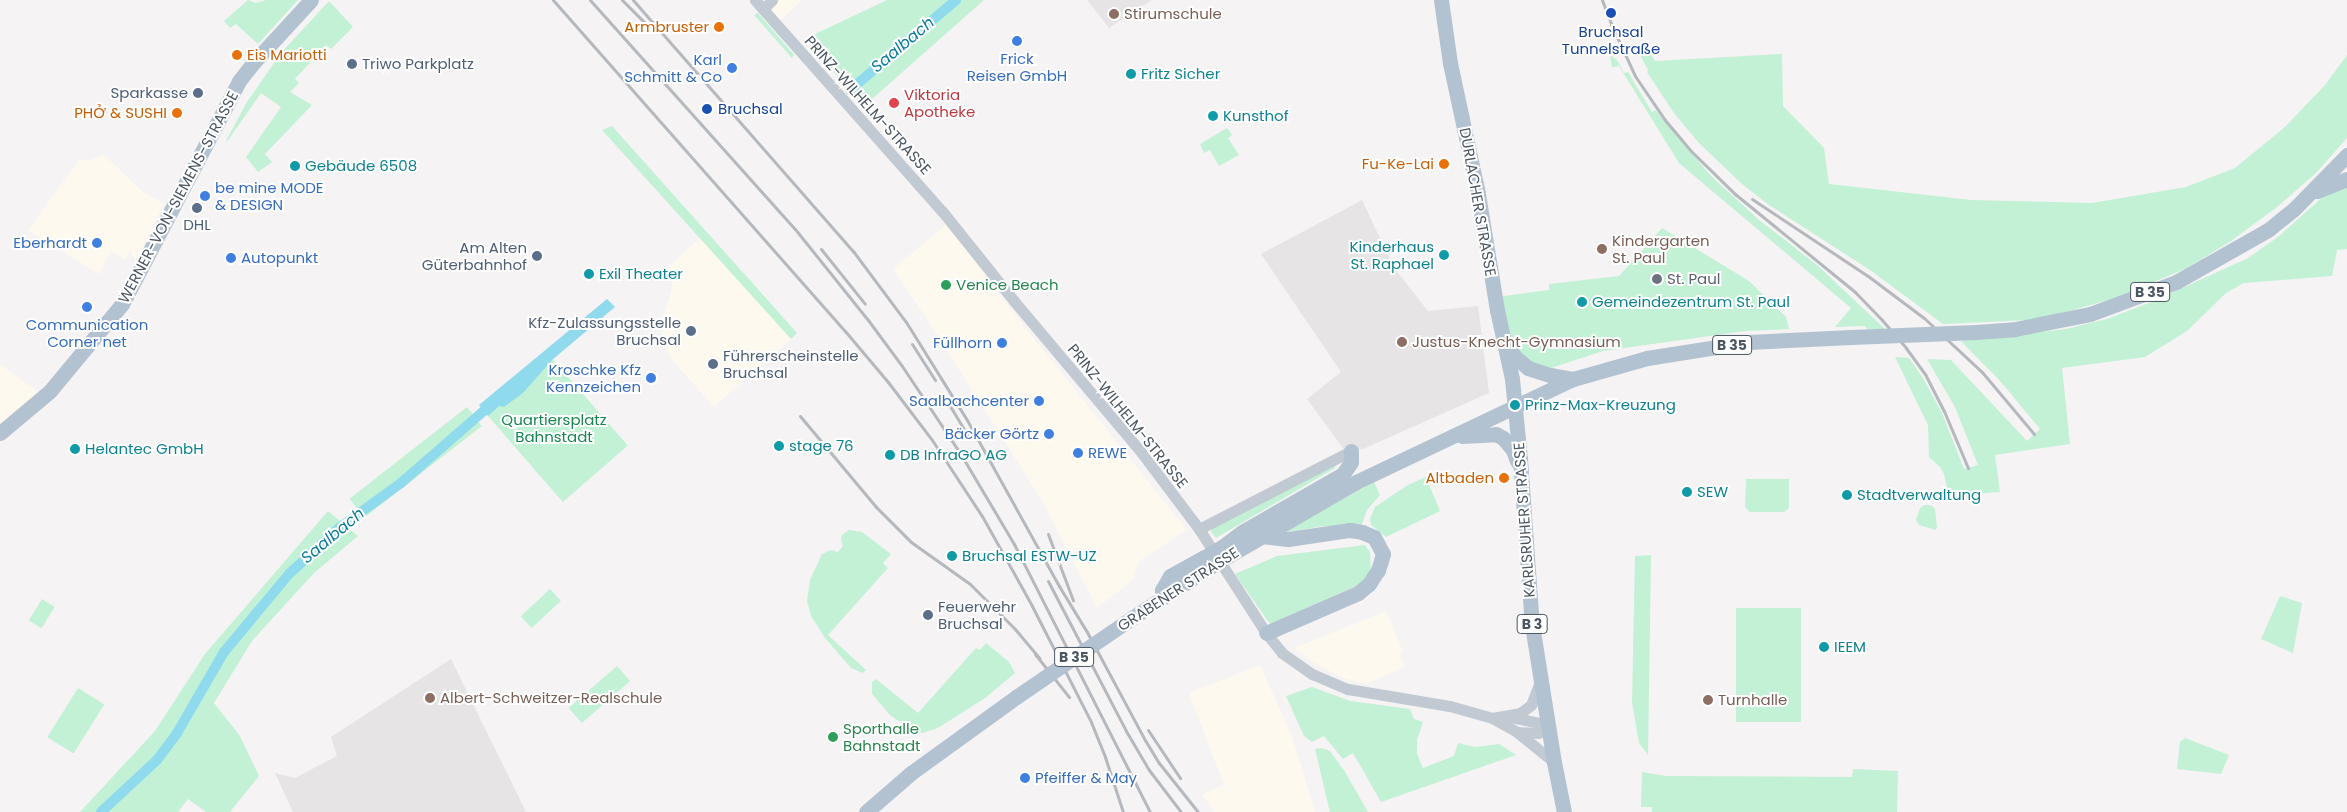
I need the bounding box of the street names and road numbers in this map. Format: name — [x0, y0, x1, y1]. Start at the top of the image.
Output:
street label: PRINZ-WILHELM-STRASSE — [801, 32, 935, 178]
street label: WERNER-VON-SIEMENS-STRASSE — [114, 88, 242, 306]
street label: DURLACHER STRASSE — [1456, 126, 1500, 278]
road number: B 35 — [2130, 280, 2170, 304]
road number: B 35 — [1712, 334, 1752, 356]
street label: PRINZ-WILHELM-STRASSE — [1064, 340, 1192, 492]
street label: KARLSRUHER STRASSE — [1510, 442, 1538, 598]
street label: GRABENER STRASSE — [1114, 543, 1242, 635]
road number: B 3 — [1516, 612, 1548, 636]
road number: B 35 — [1054, 646, 1094, 669]

